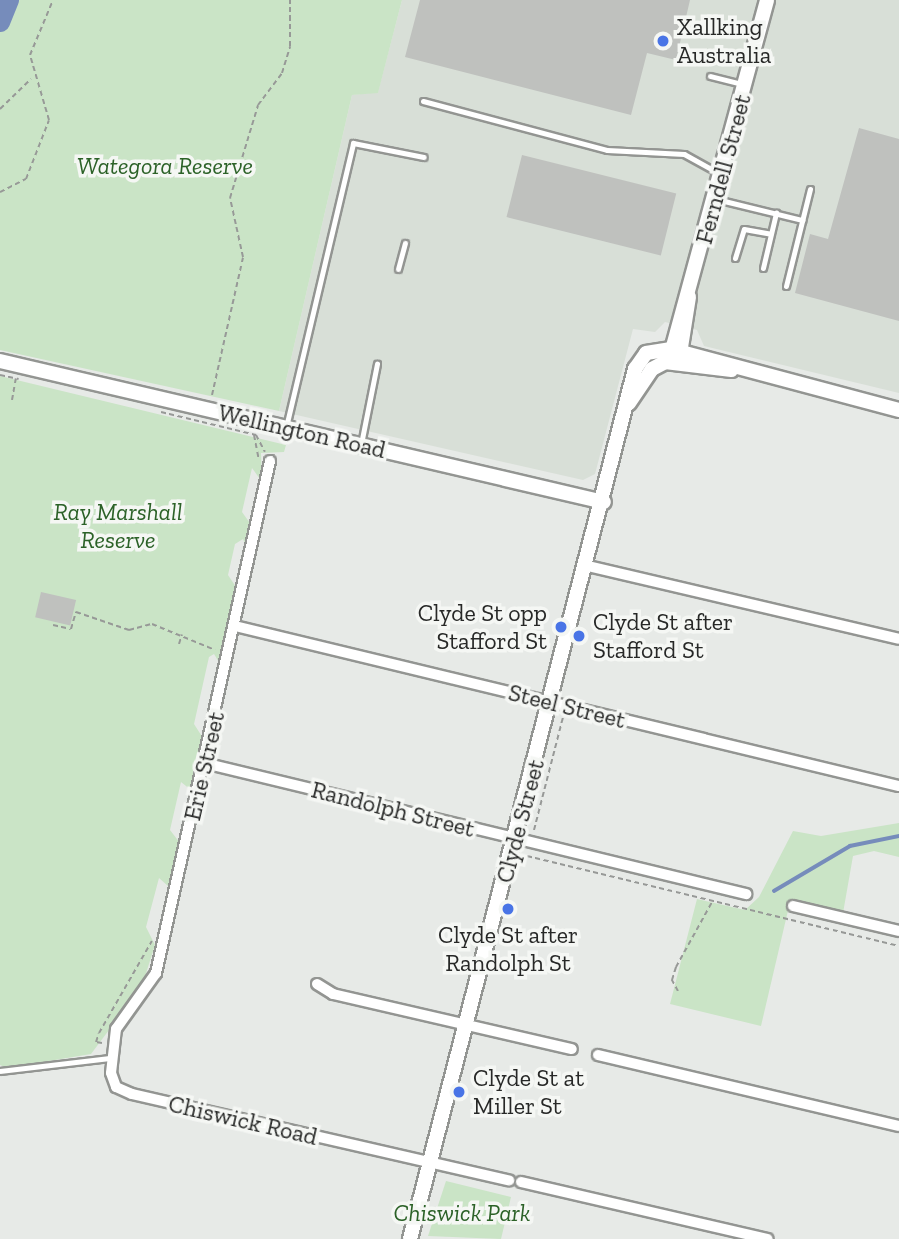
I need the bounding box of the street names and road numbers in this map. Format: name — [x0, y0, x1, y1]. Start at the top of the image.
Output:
street label: Ferndell Street — [689, 91, 757, 247]
street label: Wellington Road — [215, 398, 389, 464]
street label: Steel Street — [506, 678, 628, 734]
street label: Erie Street — [177, 709, 231, 823]
street label: Clyde Street — [490, 756, 550, 886]
street label: Randolph Street — [308, 775, 478, 843]
street label: Chiswick Road — [166, 1089, 320, 1151]

